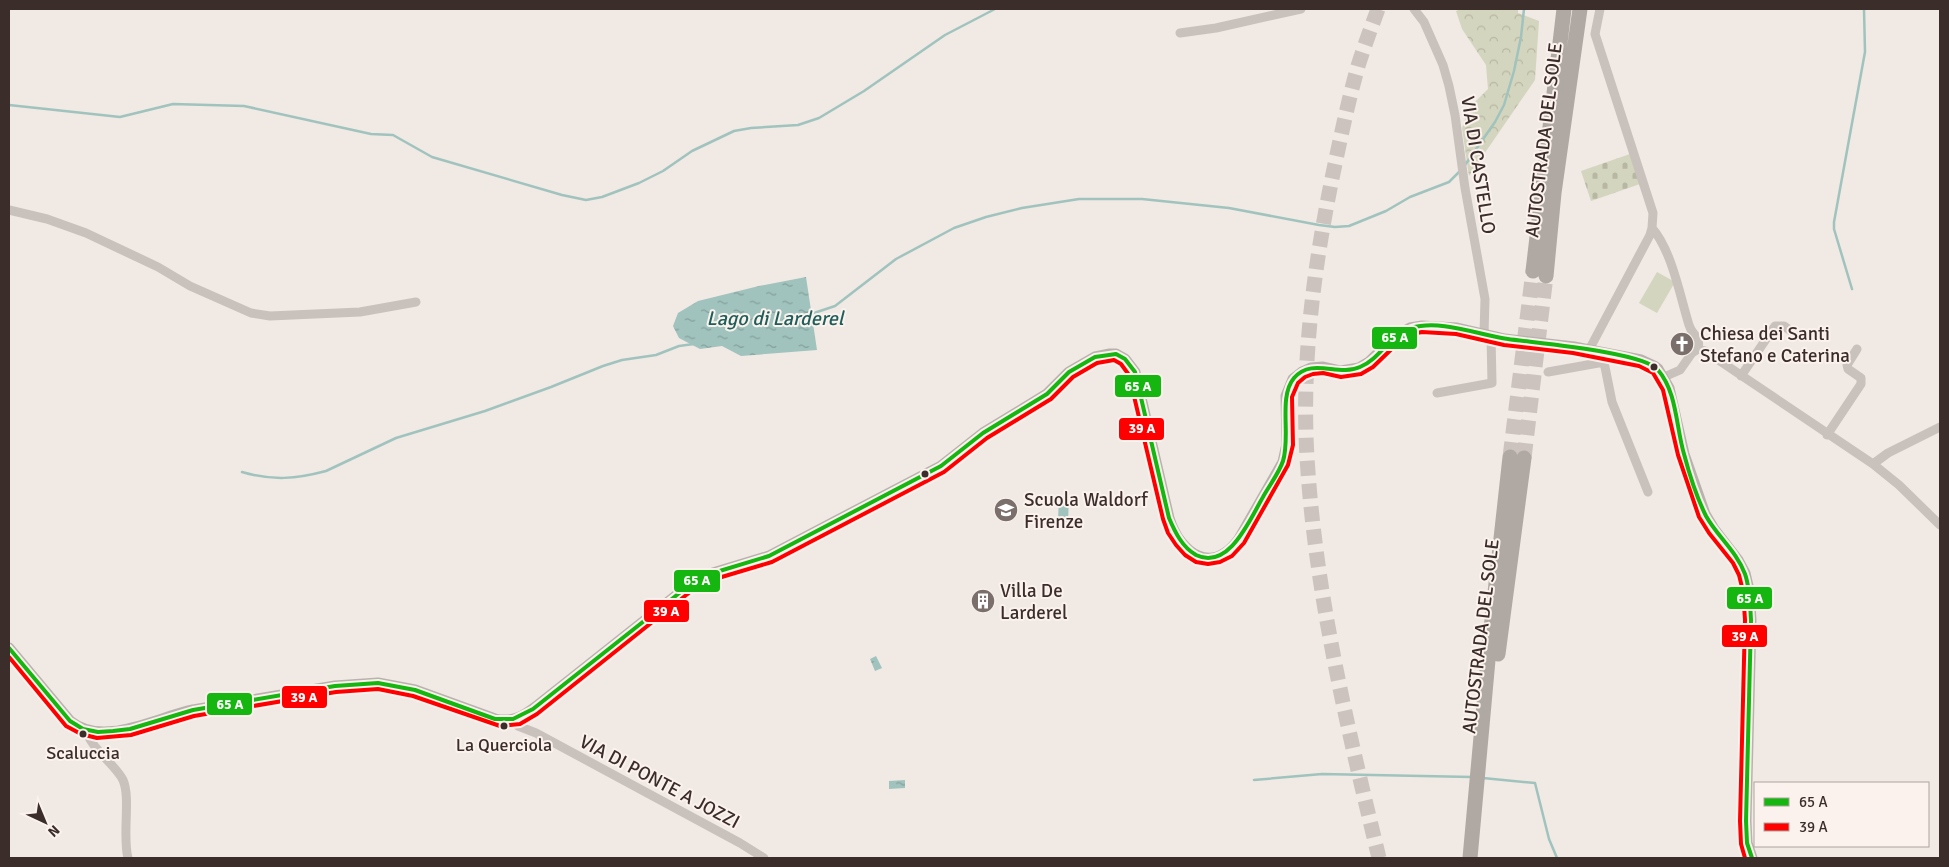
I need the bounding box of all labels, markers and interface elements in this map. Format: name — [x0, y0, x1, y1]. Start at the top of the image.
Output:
street label: AUTOSTRADA DEL SOLE — [1520, 41, 1568, 239]
street label: VIA DI CASTELLO — [1455, 95, 1501, 236]
water label: Lago di Larderel — [706, 306, 846, 331]
place label: Chiesa dei Santi Stefano e Caterina — [1700, 322, 1850, 368]
line badge: 65 A — [1371, 326, 1418, 350]
text: 65 A — [1381, 329, 1409, 346]
church icon: Chiesa dei Santi Stefano e Caterina — [1669, 331, 1695, 357]
unlabelled marker — [1649, 362, 1659, 372]
line badge: 65 A — [1114, 374, 1162, 398]
text: 65 A — [1124, 378, 1152, 395]
line badge: 39 A — [1118, 417, 1165, 441]
text: 39 A — [1128, 420, 1156, 437]
unlabelled marker — [920, 469, 930, 479]
place label: Scuola Waldorf Firenze — [1024, 488, 1149, 534]
school or university icon: Scuola Waldorf Firenze — [993, 497, 1019, 523]
street label: AUTOSTRADA DEL SOLE — [1457, 537, 1505, 735]
line badge: 65 A — [673, 569, 721, 593]
text: 65 A — [683, 572, 711, 589]
place label: Villa De Larderel — [1000, 579, 1067, 625]
line badge: 65 A — [1726, 586, 1773, 610]
building icon: Villa De Larderel — [970, 588, 996, 614]
text: 65 A — [1736, 590, 1764, 607]
line badge: 39 A — [643, 599, 690, 623]
text: 39 A — [652, 603, 680, 620]
line badge: 39 A — [1721, 624, 1768, 648]
text: 39 A — [1731, 628, 1759, 645]
line badge: 39 A — [281, 685, 328, 709]
text: 39 A — [290, 689, 318, 706]
line badge: 65 A — [206, 692, 253, 716]
text: 65 A — [216, 696, 244, 713]
marker: La Querciola — [499, 721, 509, 731]
marker: Scaluccia — [78, 729, 88, 739]
street label: VIA DI PONTE A JOZZI — [575, 729, 744, 834]
place label: La Querciola — [456, 734, 552, 756]
place label: Scaluccia — [46, 742, 120, 764]
legend — [1754, 782, 1929, 847]
text: 65 A — [1799, 793, 1828, 811]
north arrow — [20, 797, 70, 847]
text: 39 A — [1799, 818, 1828, 836]
text: N — [44, 821, 63, 840]

